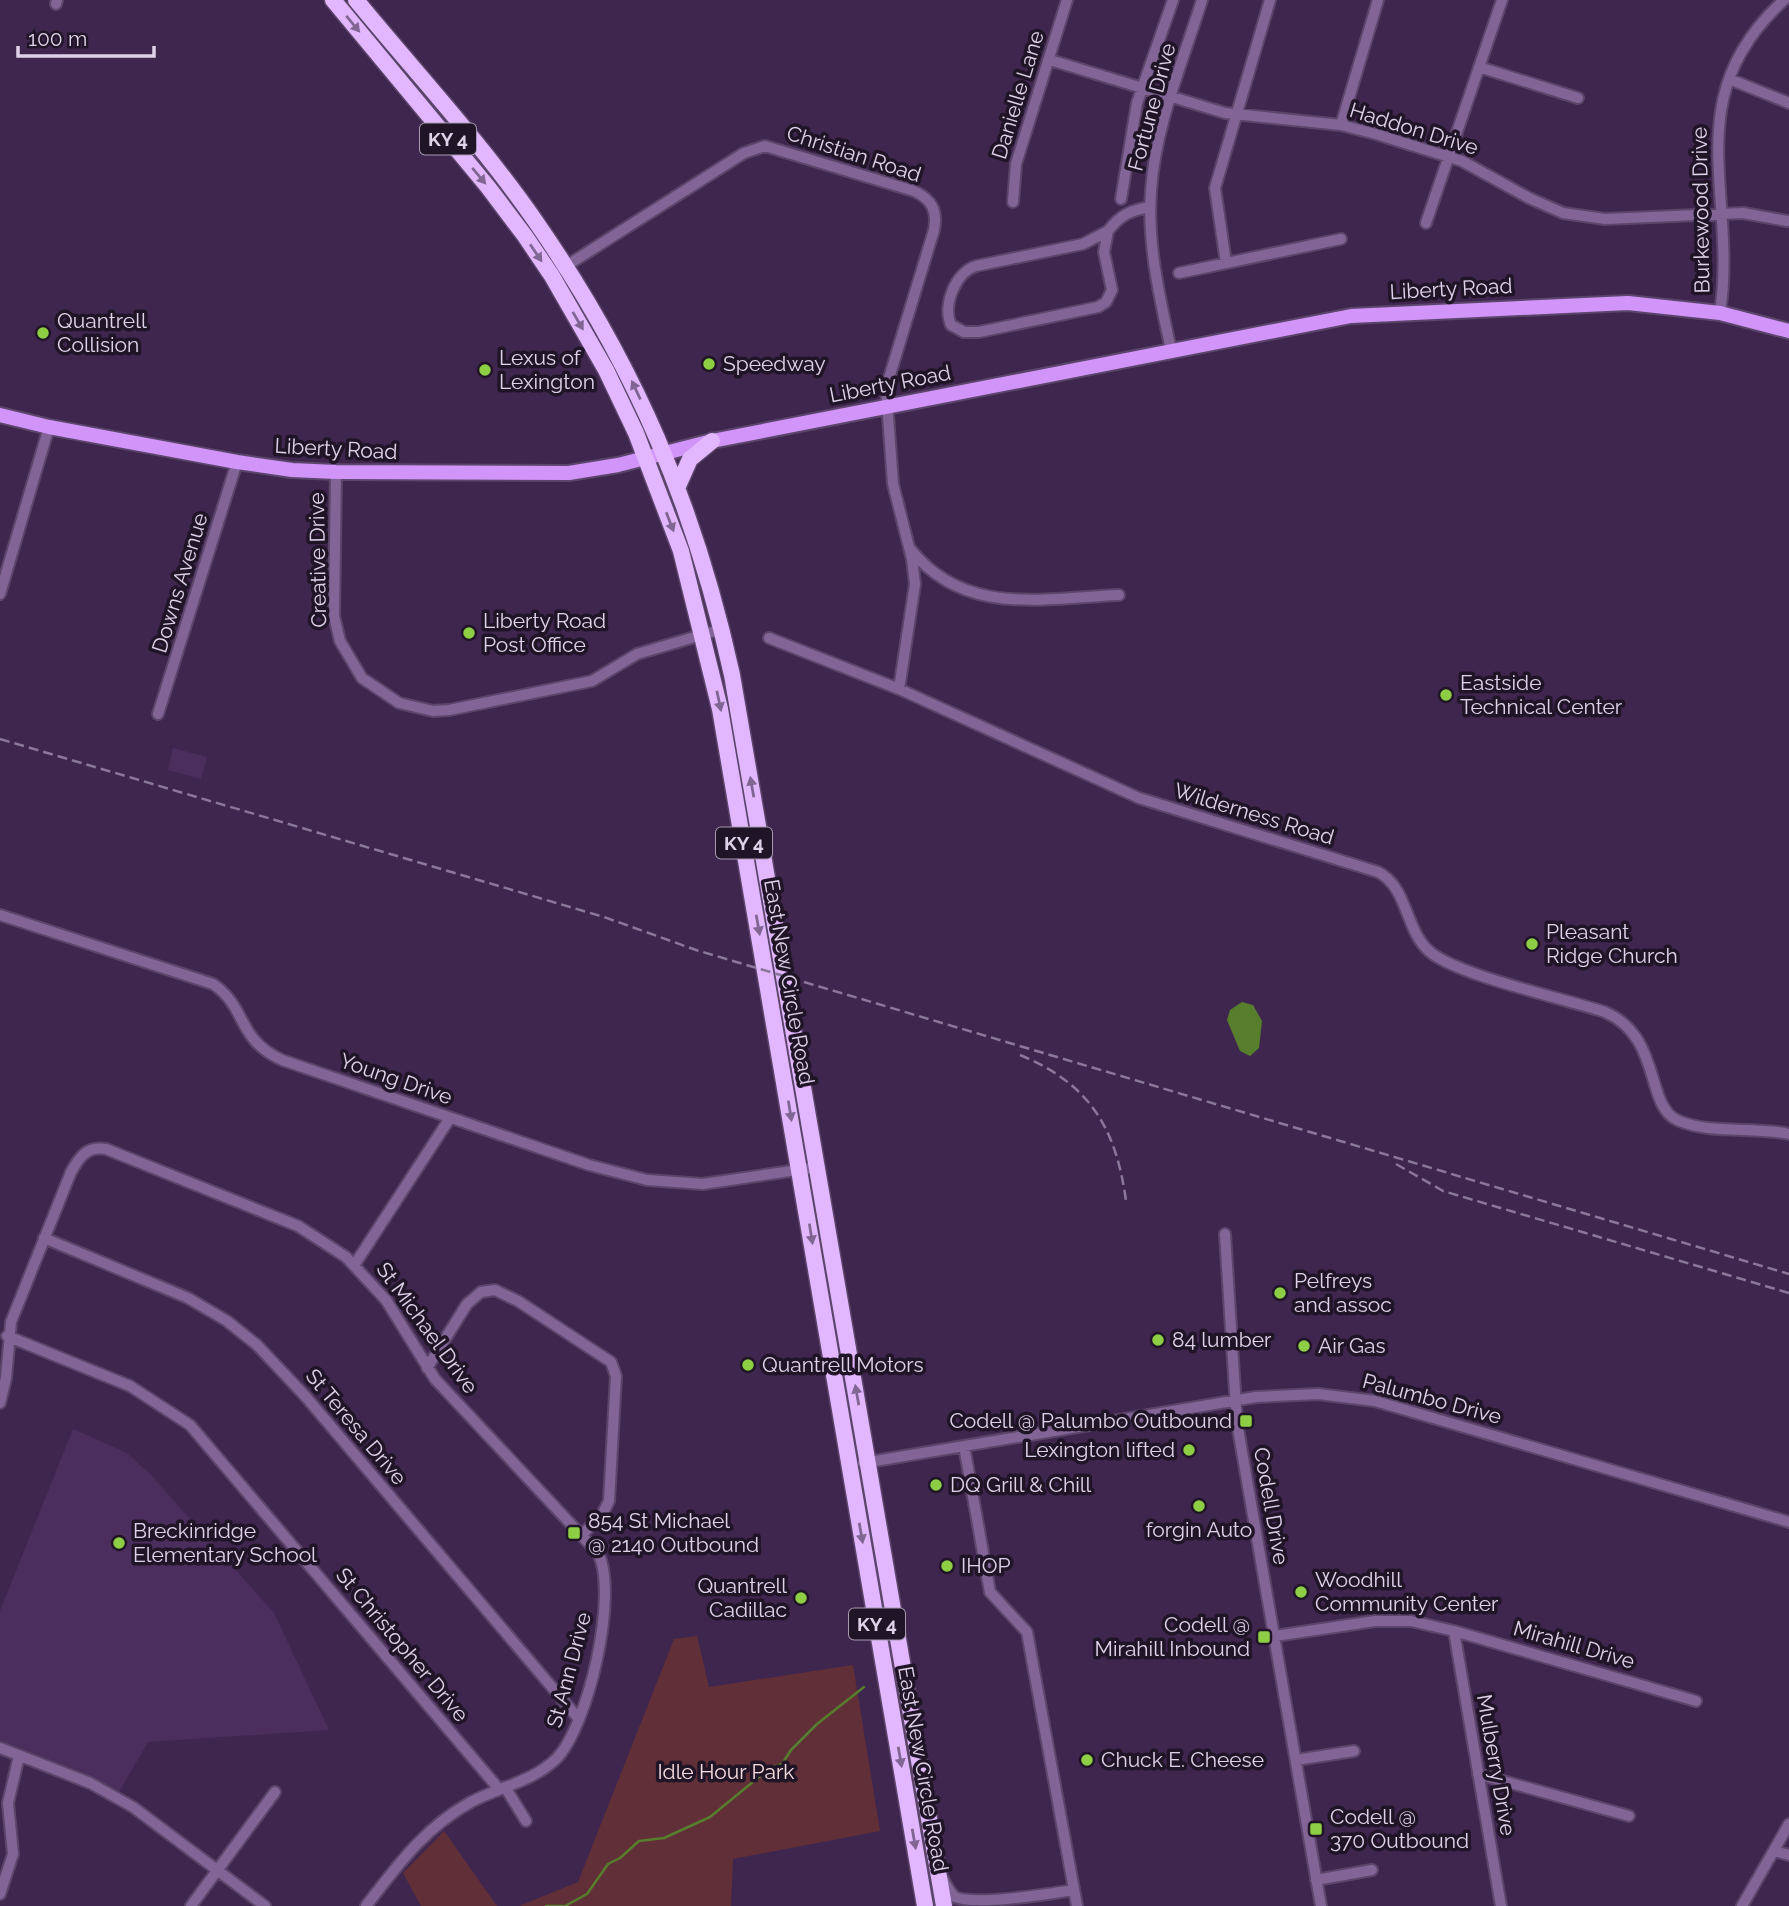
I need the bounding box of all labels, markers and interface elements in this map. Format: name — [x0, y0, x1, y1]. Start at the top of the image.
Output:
scale bar — [18, 14, 154, 58]
one-way arrow — [345, 16, 360, 33]
text: 100 m — [28, 26, 87, 51]
street label: Danielle Lane — [986, 28, 1049, 162]
street label: Fortune Drive — [1122, 40, 1181, 173]
street label: Haddon Drive — [1347, 97, 1481, 160]
street label: Christian Road — [784, 120, 924, 187]
road number: KY 4 — [420, 124, 476, 154]
street label: Burkewood Drive — [1687, 126, 1714, 294]
one-way arrow — [471, 168, 486, 185]
one-way arrow — [529, 244, 543, 262]
street label: Liberty Road — [1389, 273, 1513, 304]
place label: Quantrell Collision — [57, 308, 147, 357]
one-way arrow — [572, 311, 584, 331]
marker: Quantrell Collision — [35, 325, 51, 341]
place label: Lexus of Lexington — [499, 345, 595, 394]
place label: Speedway — [723, 351, 826, 376]
marker: Speedway — [701, 356, 717, 372]
street label: Liberty Road — [827, 359, 953, 408]
marker: Lexus of Lexington — [477, 362, 493, 378]
one-way arrow — [630, 380, 642, 400]
street label: Liberty Road — [274, 433, 398, 464]
street label: Creative Drive — [304, 492, 331, 628]
street label: Downs Avenue — [146, 510, 213, 656]
one-way arrow — [665, 511, 676, 532]
place label: Liberty Road Post Office — [483, 608, 606, 657]
marker: Liberty Road Post Office — [461, 625, 477, 641]
place label: Eastside Technical Center — [1460, 670, 1623, 719]
marker: Eastside Technical Center — [1438, 687, 1454, 703]
one-way arrow — [713, 690, 724, 712]
one-way arrow — [746, 776, 757, 798]
street label: Wilderness Road — [1171, 777, 1337, 850]
road number: KY 4 — [716, 828, 772, 858]
street label: East New Circle Road — [759, 877, 820, 1086]
one-way arrow — [753, 914, 764, 936]
place label: Pleasant Ridge Church — [1546, 919, 1678, 968]
marker: Pleasant Ridge Church — [1524, 936, 1540, 952]
street label: Young Drive — [337, 1048, 456, 1109]
one-way arrow — [785, 1100, 796, 1122]
one-way arrow — [806, 1223, 817, 1245]
street label: St Michael Drive — [371, 1257, 483, 1398]
place label: Pelfreys and assoc — [1294, 1268, 1392, 1317]
marker: Pelfreys and assoc — [1272, 1285, 1288, 1301]
place label: 84 lumber — [1172, 1327, 1272, 1352]
marker: 84 lumber — [1150, 1332, 1166, 1348]
place label: Air Gas — [1318, 1333, 1386, 1358]
marker: Air Gas — [1296, 1338, 1312, 1354]
place label: Quantrell Motors — [762, 1352, 924, 1377]
marker: Quantrell Motors — [740, 1357, 756, 1373]
street label: St Teresa Drive — [301, 1364, 412, 1490]
street label: Palumbo Drive — [1360, 1368, 1504, 1429]
one-way arrow — [851, 1384, 862, 1406]
place label: Codell @ Palumbo Outbound — [949, 1408, 1232, 1433]
marker: Codell @ Palumbo Outbound — [1238, 1413, 1254, 1429]
place label: Lexington lifted — [1024, 1437, 1175, 1462]
marker: Lexington lifted — [1181, 1442, 1197, 1458]
street label: Codell Drive — [1249, 1445, 1294, 1566]
place label: DQ Grill & Chill — [950, 1472, 1092, 1497]
marker: DQ Grill & Chill — [928, 1477, 944, 1493]
marker: forgin Auto — [1191, 1498, 1207, 1514]
place label: 854 St Michael @ 2140 Outbound — [588, 1508, 759, 1557]
place label: forgin Auto — [1146, 1517, 1252, 1542]
place label: Breckinridge Elementary School — [133, 1518, 317, 1567]
one-way arrow — [856, 1522, 867, 1544]
marker: 854 St Michael @ 2140 Outbound — [566, 1525, 582, 1541]
marker: Breckinridge Elementary School — [111, 1535, 127, 1551]
place label: IHOP — [961, 1553, 1011, 1578]
marker: IHOP — [939, 1558, 955, 1574]
street label: St Christopher Drive — [331, 1563, 474, 1727]
place label: Woodhill Community Center — [1315, 1567, 1499, 1616]
place label: Quantrell Cadillac — [697, 1573, 787, 1622]
marker: Woodhill Community Center — [1293, 1584, 1309, 1600]
marker: Quantrell Cadillac — [793, 1590, 809, 1606]
road number: KY 4 — [849, 1608, 905, 1640]
street label: St Ann Drive — [541, 1609, 596, 1730]
place label: Codell @ Mirahill Inbound — [1095, 1612, 1250, 1661]
street label: Mirahill Drive — [1511, 1615, 1638, 1674]
marker: Codell @ Mirahill Inbound — [1256, 1629, 1272, 1645]
street label: East New Circle Road — [893, 1664, 954, 1873]
street label: Mulberry Drive — [1472, 1692, 1521, 1837]
one-way arrow — [895, 1746, 906, 1768]
place label: Chuck E. Cheese — [1101, 1747, 1264, 1772]
marker: Chuck E. Cheese — [1079, 1752, 1095, 1768]
park label: Idle Hour Park — [658, 1759, 794, 1784]
place label: Codell @ 370 Outbound — [1330, 1804, 1469, 1853]
marker: Codell @ 370 Outbound — [1308, 1821, 1324, 1837]
one-way arrow — [909, 1828, 920, 1850]

